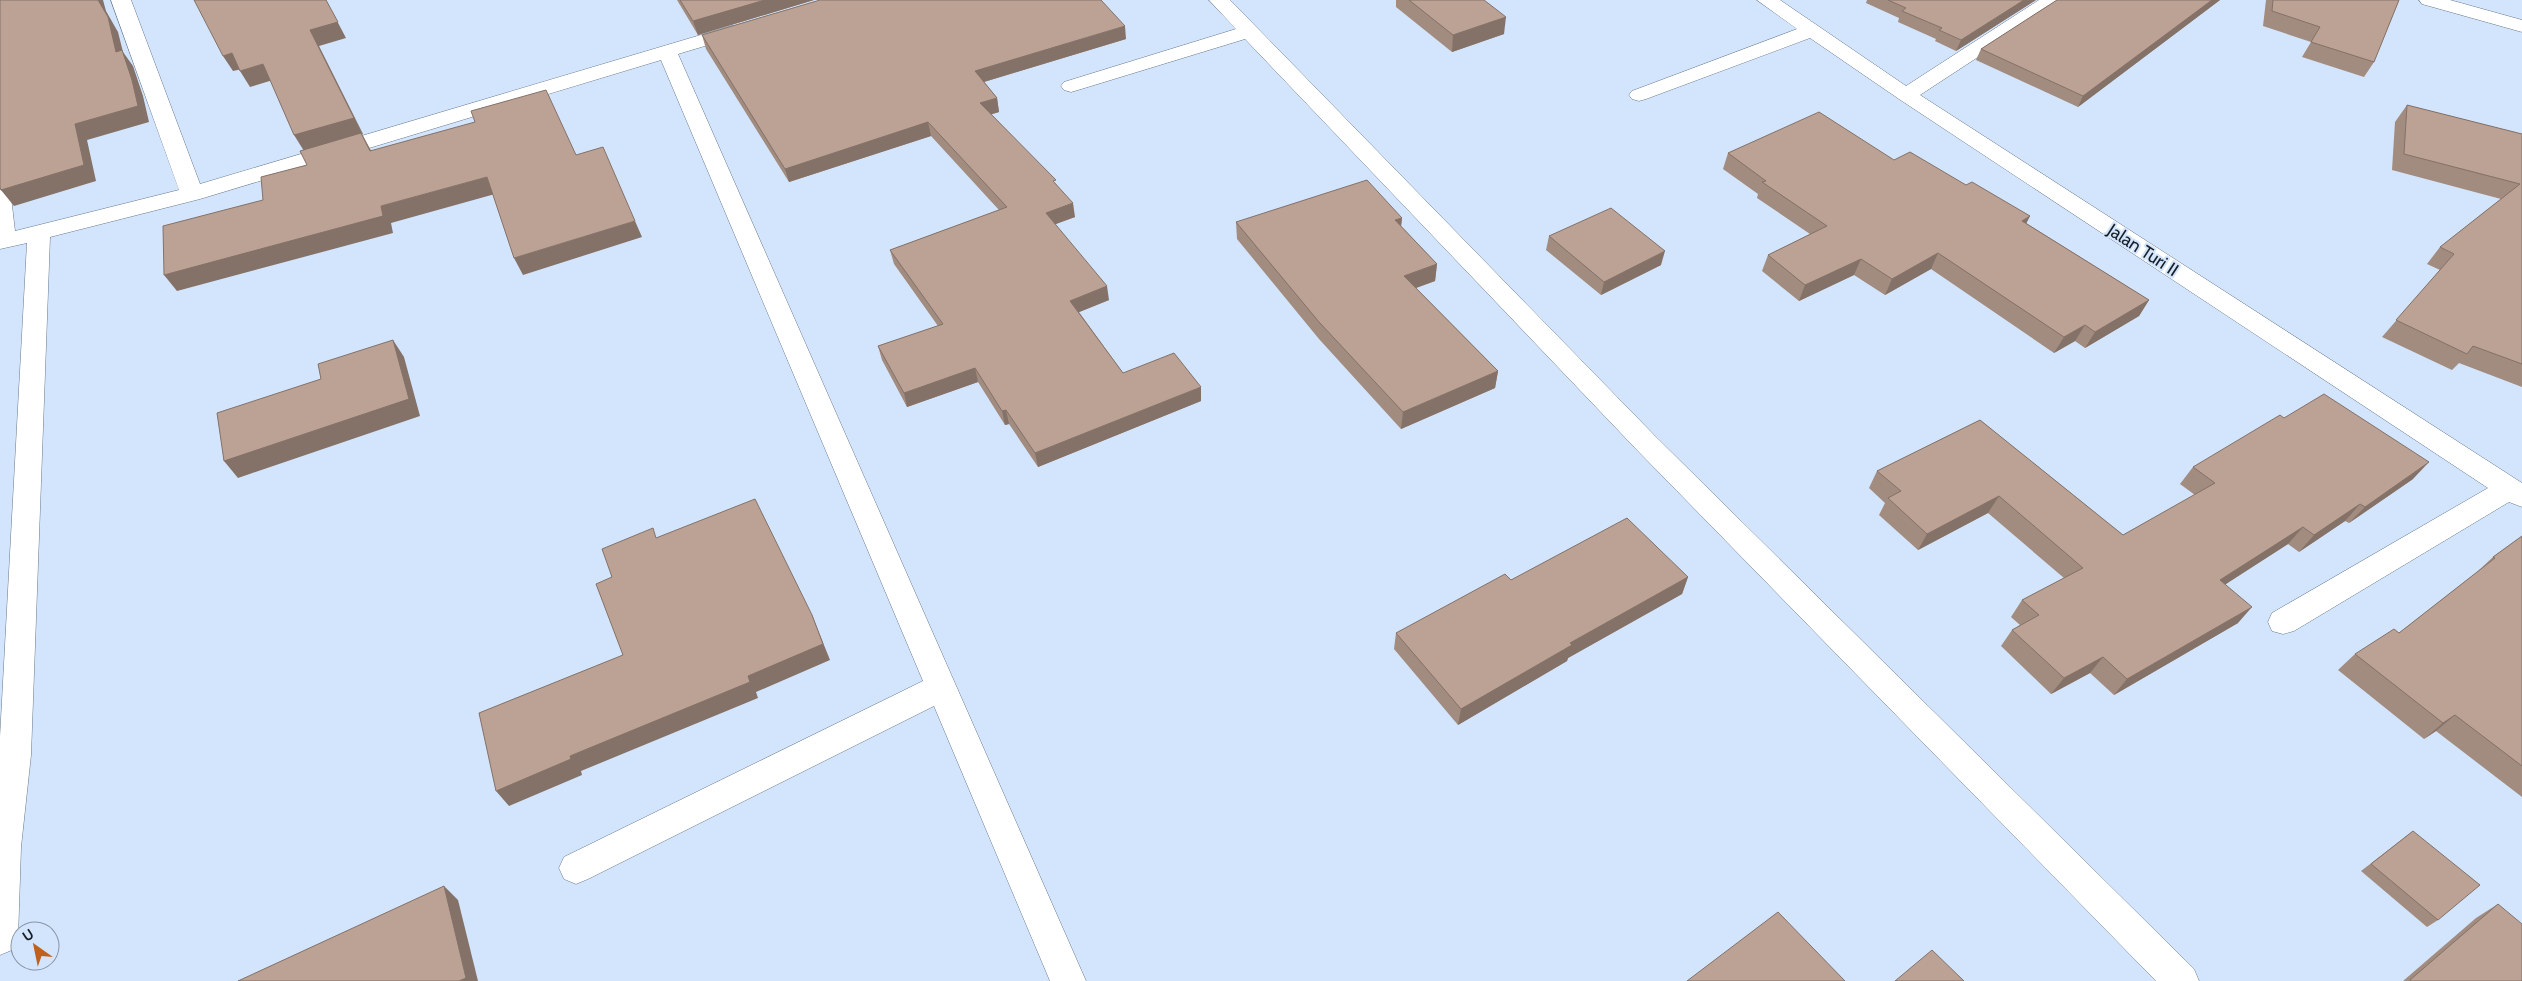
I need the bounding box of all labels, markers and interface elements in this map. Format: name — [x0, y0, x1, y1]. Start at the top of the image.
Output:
street label: Jalan Turi II — [2103, 218, 2183, 281]
north arrow — [10, 921, 60, 971]
text: U — [19, 925, 37, 945]

